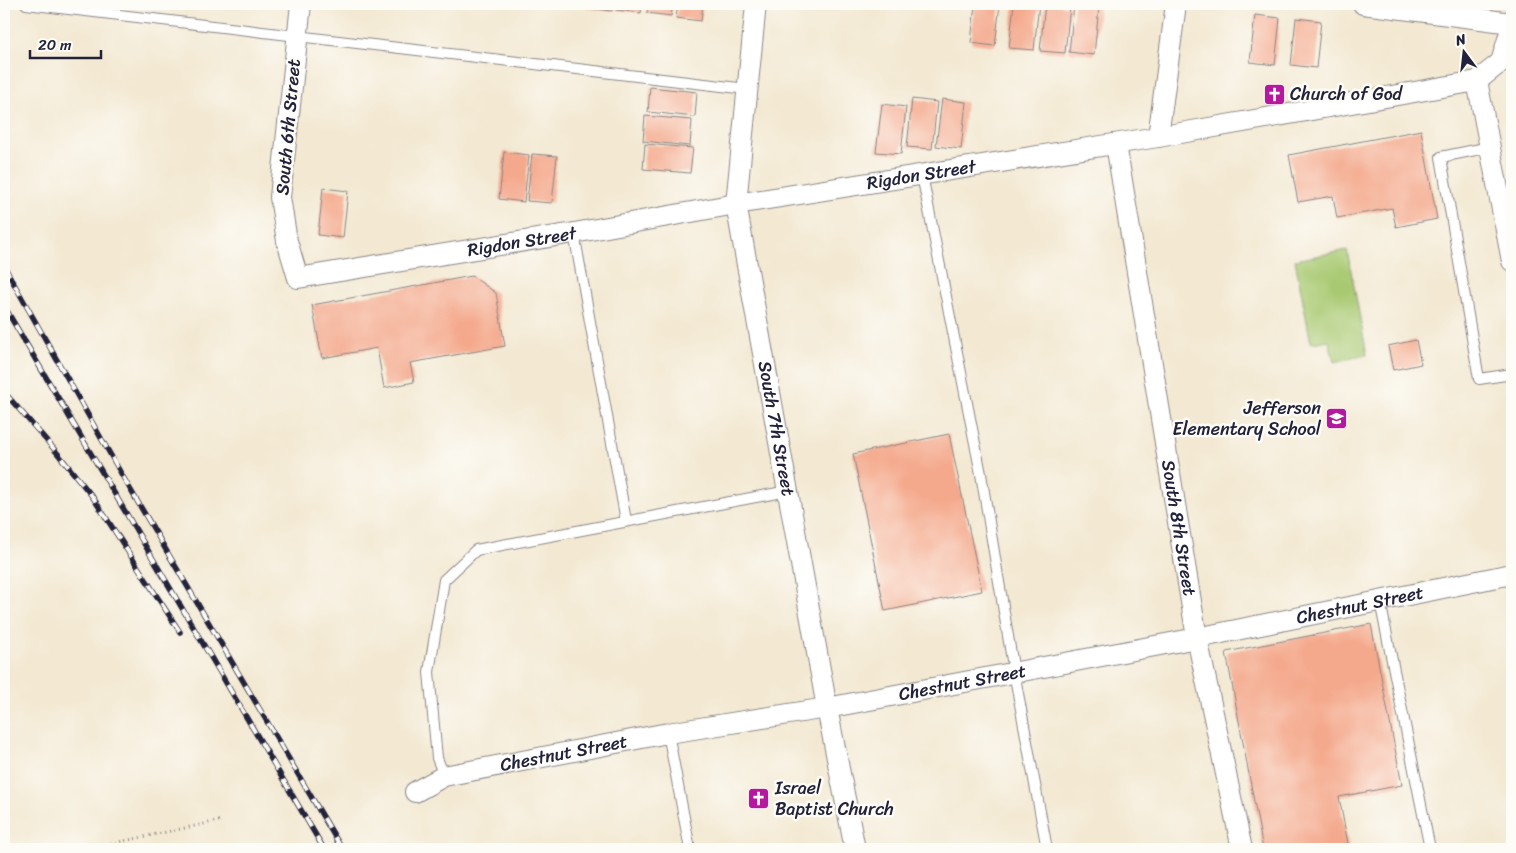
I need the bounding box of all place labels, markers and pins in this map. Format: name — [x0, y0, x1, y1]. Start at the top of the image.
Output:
place label: Church of God — [1290, 78, 1404, 110]
church icon: Church of God — [1262, 82, 1286, 106]
place label: Jefferson Elementary School — [1172, 392, 1322, 445]
school or university icon: Jefferson Elementary School — [1325, 406, 1349, 430]
place label: Israel Baptist Church — [774, 772, 894, 825]
church icon: Israel Baptist Church — [747, 786, 771, 810]

